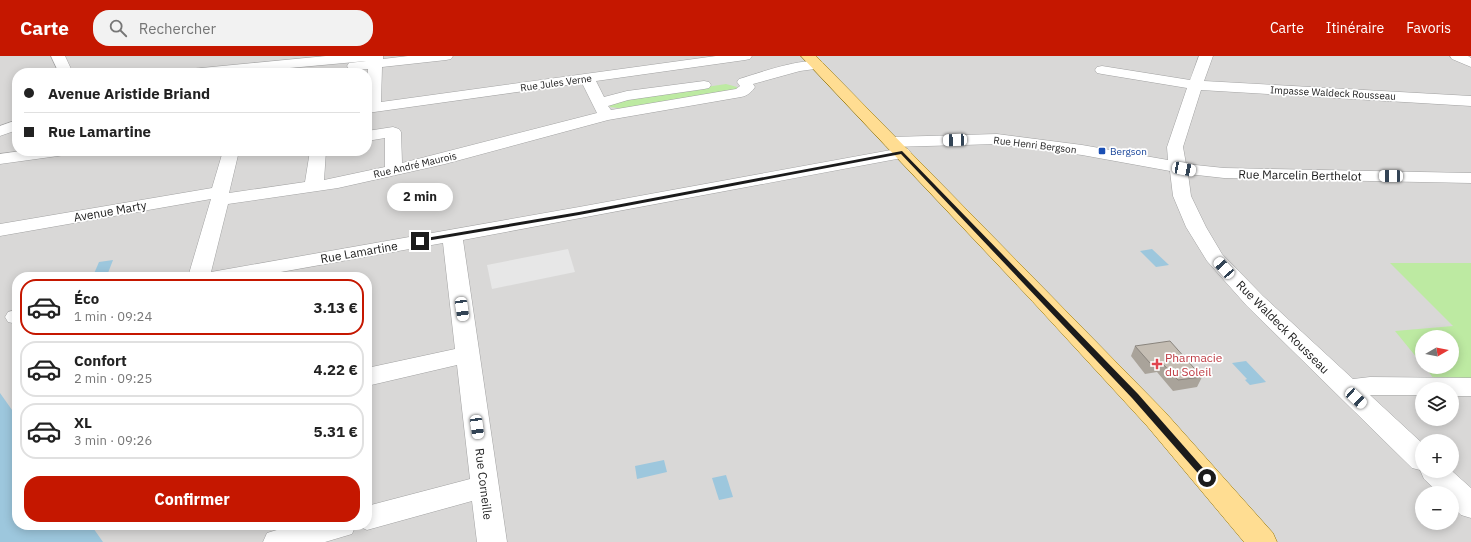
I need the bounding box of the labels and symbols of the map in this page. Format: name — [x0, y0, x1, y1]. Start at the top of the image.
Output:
street label: Rue Jules Verne — [519, 71, 593, 94]
street label: Impasse Waldeck Rousseau — [1270, 83, 1396, 103]
street label: Rue Henri Bergson — [993, 133, 1077, 157]
car — [943, 134, 967, 146]
place label: Bergson — [1110, 145, 1147, 158]
marker: Bergson — [1097, 146, 1107, 156]
street label: Rue André Maurois — [372, 149, 458, 181]
car — [1171, 161, 1197, 177]
street label: Rue Marcelin Berthelot — [1238, 166, 1362, 184]
car — [1379, 170, 1403, 182]
callout: 2 min — [387, 183, 453, 211]
street label: Avenue Marty — [72, 197, 148, 225]
route end — [411, 232, 429, 250]
street label: Rue Lamartine — [319, 238, 399, 266]
car — [1212, 255, 1236, 281]
street label: Rue Waldeck Rousseau — [1233, 277, 1333, 377]
car — [454, 296, 470, 322]
north arrow — [1415, 330, 1459, 374]
place label: Pharmacie du Soleil — [1165, 350, 1223, 379]
marker: Pharmacie du Soleil — [1152, 359, 1162, 369]
car — [1343, 385, 1369, 411]
car — [469, 414, 485, 440]
street label: Rue Corneille — [472, 447, 496, 521]
route start — [1198, 469, 1216, 487]

